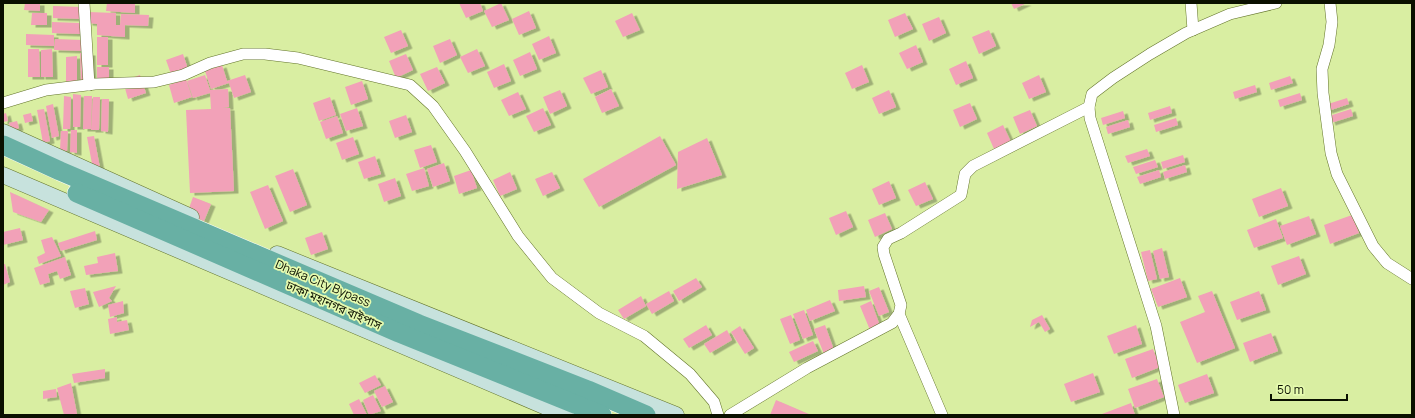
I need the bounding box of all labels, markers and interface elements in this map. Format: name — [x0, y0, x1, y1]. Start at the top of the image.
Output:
street label: Dhaka City Bypass — [273, 255, 373, 311]
street label: ঢাকা মহানগর বাইপাস — [283, 276, 385, 334]
scale bar — [1271, 376, 1347, 402]
text: 50 m — [1277, 381, 1304, 398]

